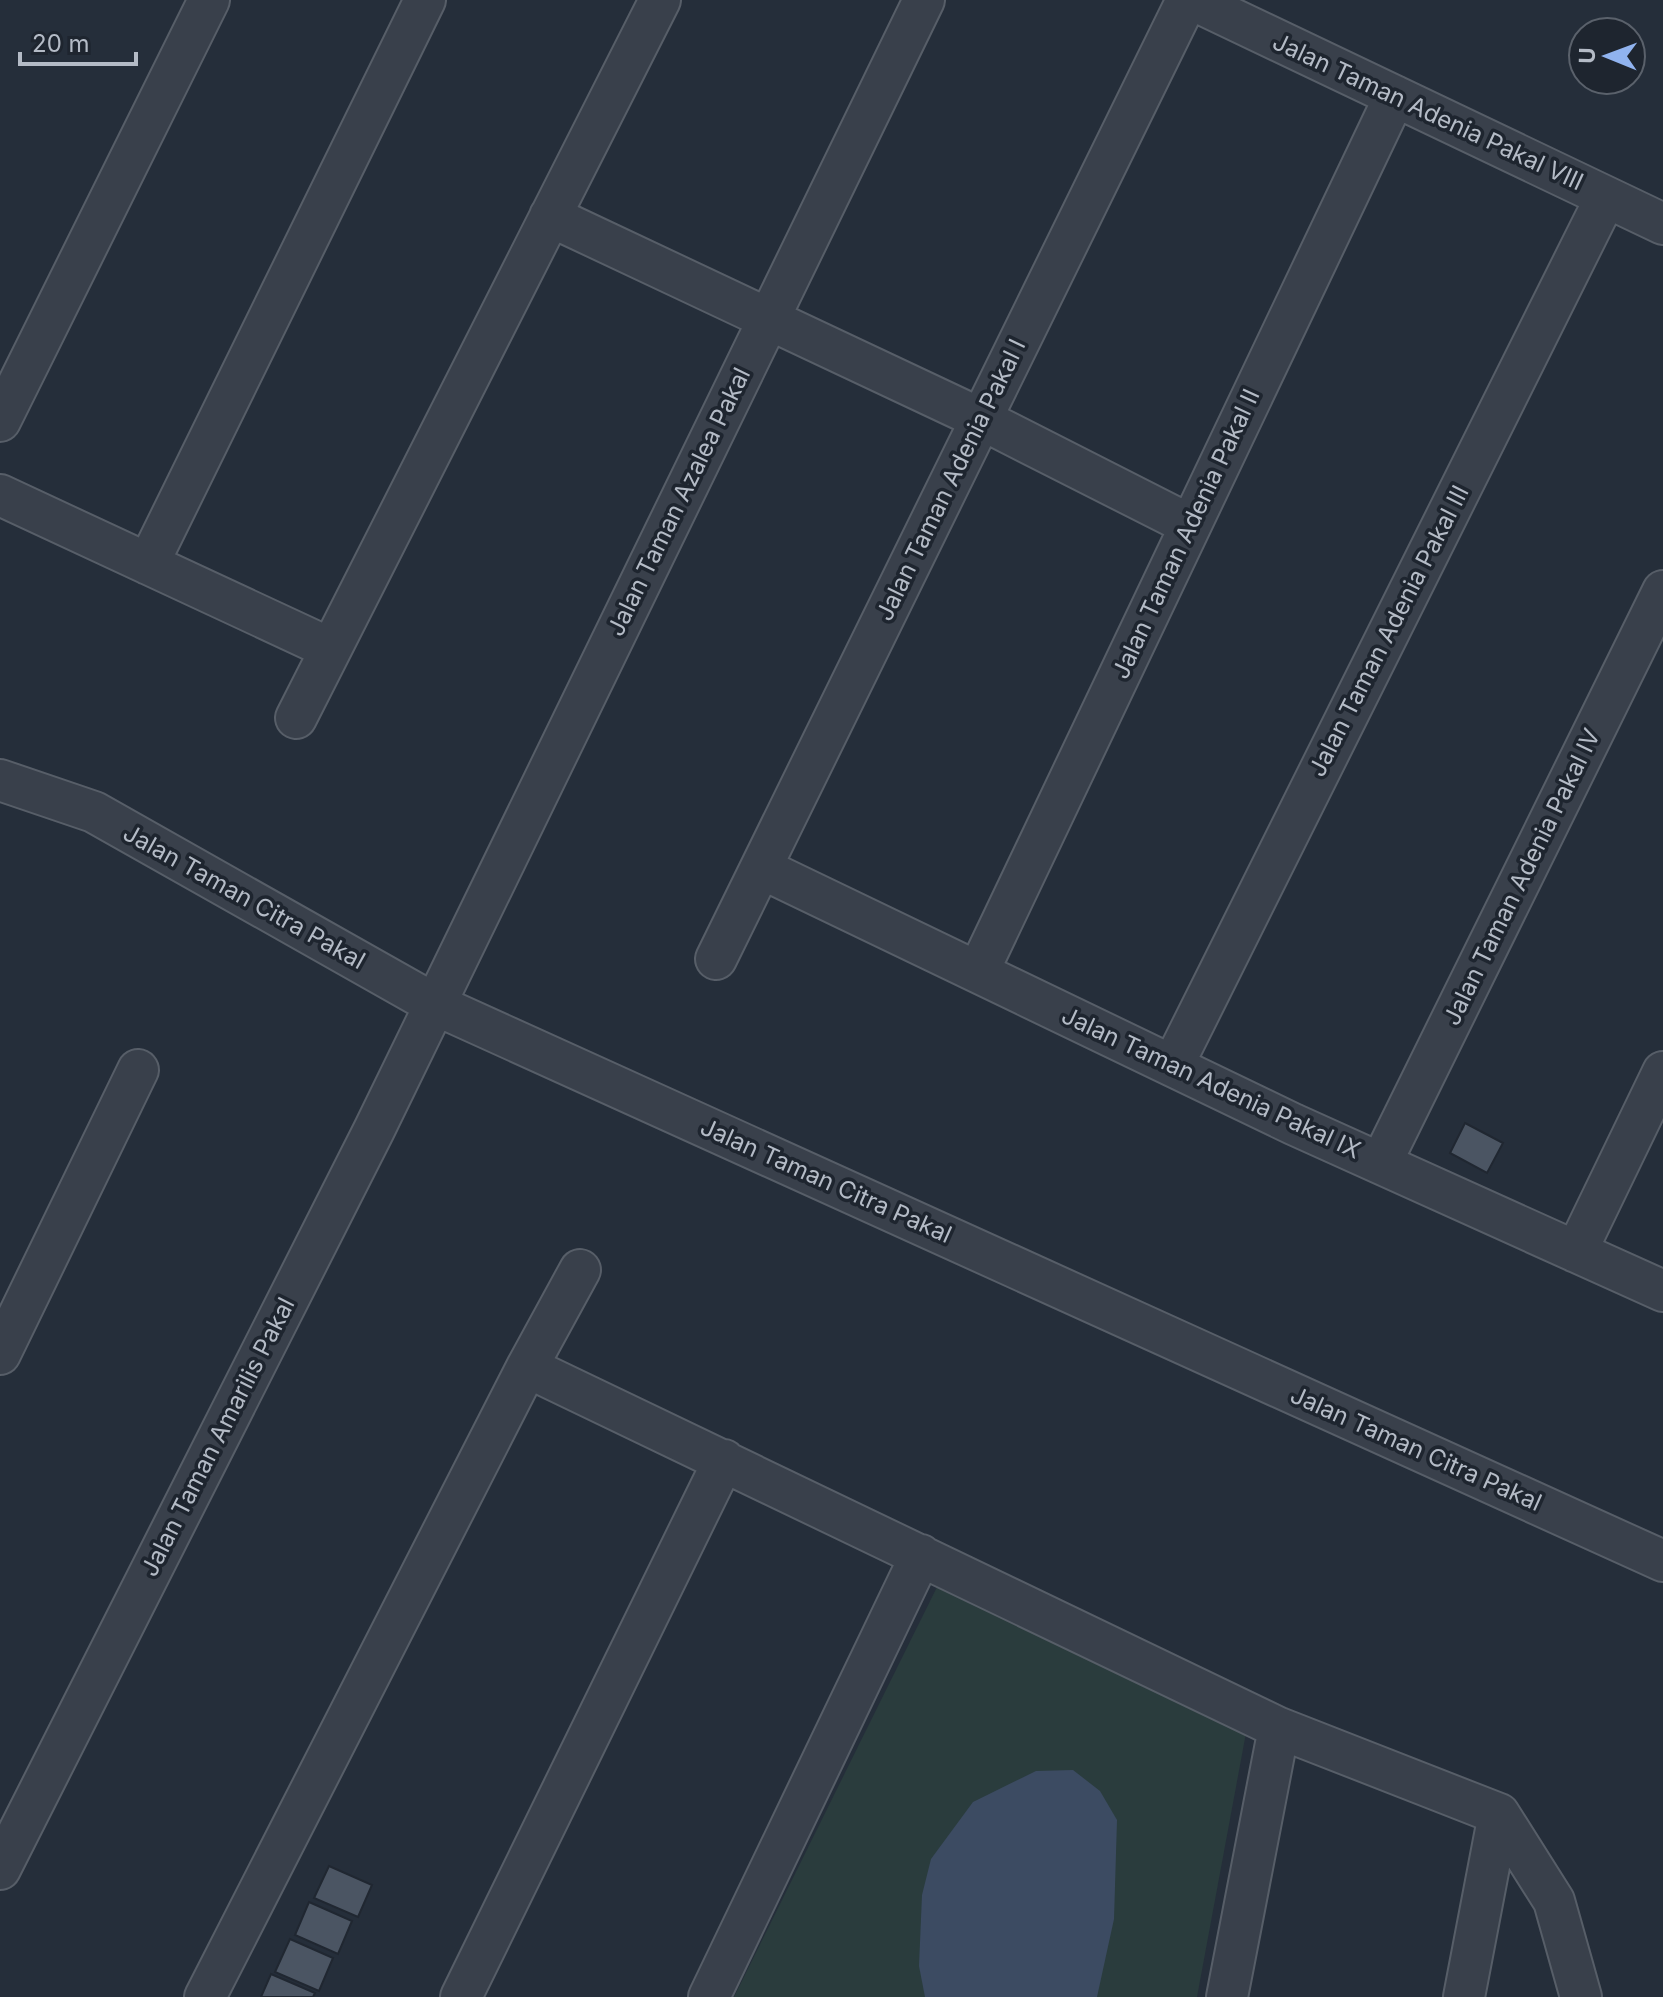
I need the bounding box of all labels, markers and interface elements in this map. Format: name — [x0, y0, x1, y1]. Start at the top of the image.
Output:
scale bar — [20, 16, 136, 66]
north arrow — [1567, 16, 1647, 96]
street label: Jalan Taman Adenia Pakal VIII — [1268, 27, 1588, 196]
text: 20 m — [32, 29, 90, 58]
text: U — [1574, 47, 1600, 64]
street label: Jalan Taman Adenia Pakal I — [870, 334, 1032, 625]
street label: Jalan Taman Azalea Pakal — [601, 363, 756, 641]
street label: Jalan Taman Adenia Pakal II — [1106, 384, 1266, 683]
street label: Jalan Taman Adenia Pakal III — [1302, 480, 1475, 781]
street label: Jalan Taman Adenia Pakal IV — [1437, 724, 1606, 1030]
street label: Jalan Taman Citra Pakal — [118, 818, 370, 975]
street label: Jalan Taman Adenia Pakal IX — [1057, 1000, 1365, 1165]
street label: Jalan Taman Citra Pakal — [696, 1112, 956, 1249]
street label: Jalan Taman Amarilis Pakal — [135, 1293, 301, 1581]
street label: Jalan Taman Citra Pakal — [1286, 1380, 1546, 1517]

